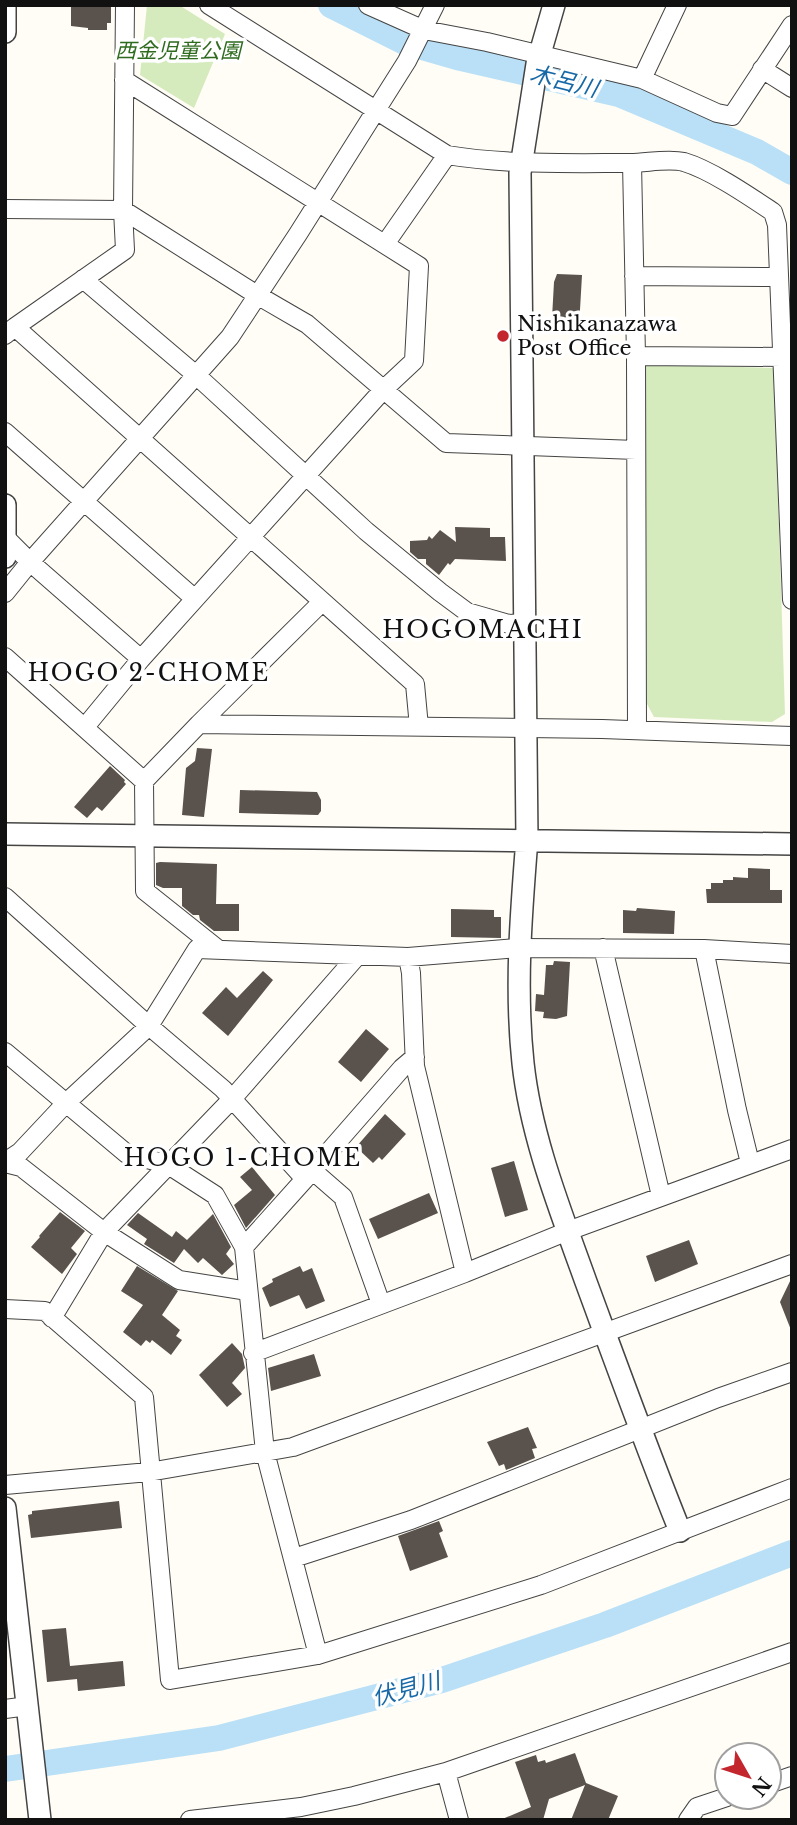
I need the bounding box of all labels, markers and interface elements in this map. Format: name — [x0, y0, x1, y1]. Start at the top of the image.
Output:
park label: 西金児童公園 — [115, 38, 244, 64]
water label: 木呂川 — [527, 59, 604, 104]
place label: Nishikanazawa Post Office — [517, 311, 677, 361]
marker: Nishikanazawa Post Office — [495, 328, 511, 344]
district label: HOGOMACHI — [382, 615, 584, 644]
district label: HOGO 2-CHOME — [28, 659, 270, 687]
district label: HOGO 1-CHOME — [124, 1144, 362, 1172]
water label: 伏見川 — [369, 1666, 446, 1711]
north arrow — [713, 1741, 783, 1811]
text: N — [746, 1772, 775, 1801]

